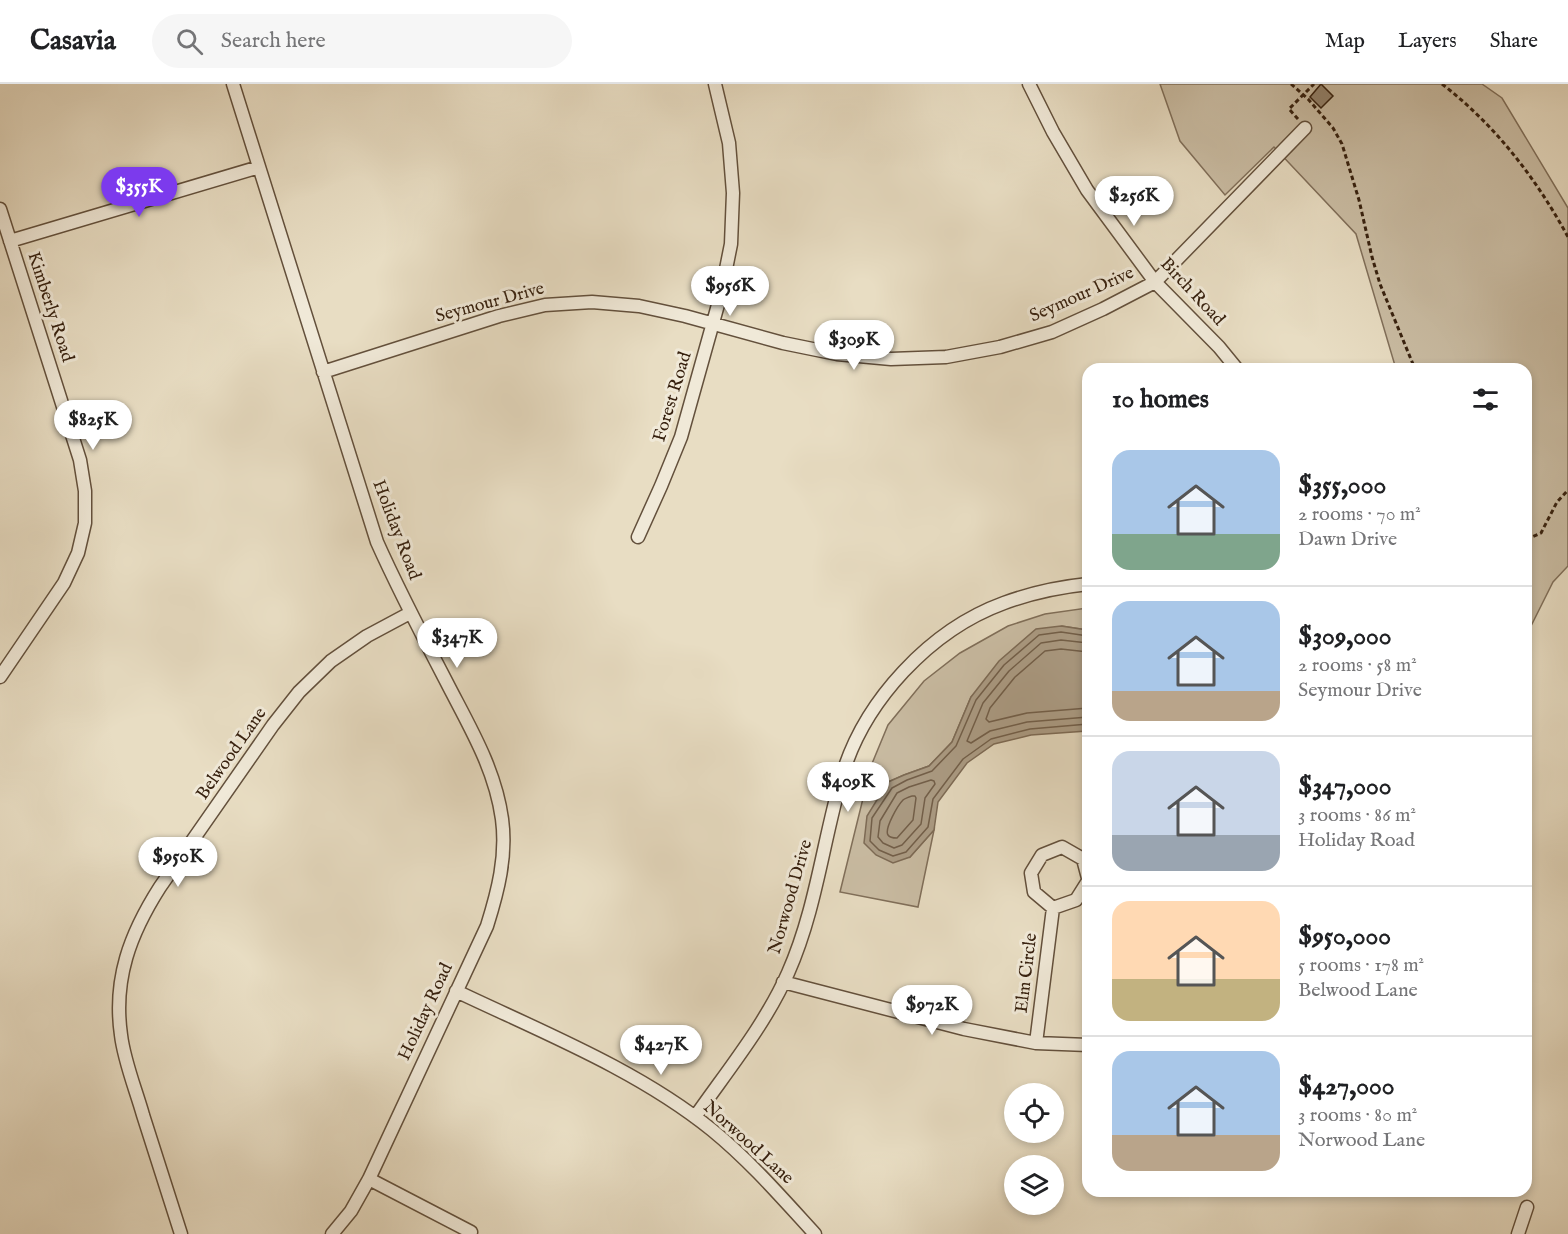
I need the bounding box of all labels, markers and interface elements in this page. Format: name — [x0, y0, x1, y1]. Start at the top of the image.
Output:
search box — [152, 14, 572, 68]
text: Casavia — [30, 24, 116, 59]
icon: search — [173, 25, 206, 58]
text: Search here — [221, 27, 326, 55]
text: Map — [1325, 28, 1365, 55]
text: Layers — [1398, 28, 1457, 55]
text: Share — [1490, 28, 1538, 55]
pin: $355K — [97, 167, 181, 218]
text: $355K — [115, 174, 163, 199]
pin: $256K — [1092, 176, 1176, 227]
text: $256K — [1109, 183, 1159, 208]
street label: Kimberly Road — [21, 249, 79, 365]
street label: Birch Road — [1155, 253, 1230, 331]
street label: Seymour Drive — [1026, 262, 1138, 328]
pin: $956K — [688, 266, 772, 317]
text: $956K — [705, 273, 755, 298]
street label: Seymour Drive — [433, 277, 547, 329]
pin: $309K — [812, 320, 896, 371]
text: $309K — [828, 327, 880, 352]
street label: Forest Road — [648, 349, 698, 445]
text: 10 homes — [1112, 383, 1209, 416]
icon: filters — [1469, 383, 1502, 416]
pin: $825K — [51, 400, 135, 451]
text: $825K — [68, 407, 118, 432]
text: $355,000 — [1298, 469, 1386, 502]
icon: home — [1160, 474, 1232, 546]
street label: Holiday Road — [366, 477, 426, 584]
text: 2 rooms · 70 m² — [1298, 502, 1421, 527]
text: Dawn Drive — [1298, 527, 1397, 552]
pin: $347K — [415, 618, 499, 669]
text: $309,000 — [1298, 620, 1391, 653]
text: $347K — [431, 625, 483, 650]
icon: home — [1160, 625, 1232, 697]
text: 2 rooms · 58 m² — [1298, 653, 1417, 678]
text: Seymour Drive — [1298, 678, 1422, 703]
street label: Belwood Lane — [192, 703, 272, 805]
pin: $409K — [806, 762, 890, 813]
text: $409K — [821, 769, 875, 794]
text: $347,000 — [1298, 770, 1391, 803]
icon: home — [1160, 775, 1232, 847]
text: 3 rooms · 86 m² — [1298, 803, 1416, 828]
text: Holiday Road — [1298, 828, 1415, 853]
pin: $950K — [136, 837, 220, 888]
street label: Norwood Drive — [764, 837, 818, 957]
text: $950K — [152, 844, 204, 869]
text: $950,000 — [1298, 920, 1391, 953]
icon: home — [1160, 925, 1232, 997]
street label: Elm Circle — [1011, 932, 1043, 1014]
text: 5 rooms · 178 m² — [1298, 953, 1424, 978]
street label: Holiday Road — [393, 959, 459, 1065]
text: Belwood Lane — [1298, 978, 1418, 1003]
pin: $972K — [890, 985, 974, 1036]
text: $972K — [905, 992, 959, 1017]
pin: $427K — [619, 1025, 703, 1076]
text: $427K — [634, 1032, 688, 1057]
text: $427,000 — [1298, 1070, 1394, 1103]
icon: home — [1160, 1075, 1232, 1147]
map controls — [1004, 1083, 1064, 1215]
button: locate — [1004, 1083, 1064, 1143]
street label: Norwood Lane — [698, 1096, 798, 1190]
text: 3 rooms · 80 m² — [1298, 1103, 1417, 1128]
text: Norwood Lane — [1298, 1128, 1425, 1153]
button: layers — [1004, 1155, 1064, 1215]

